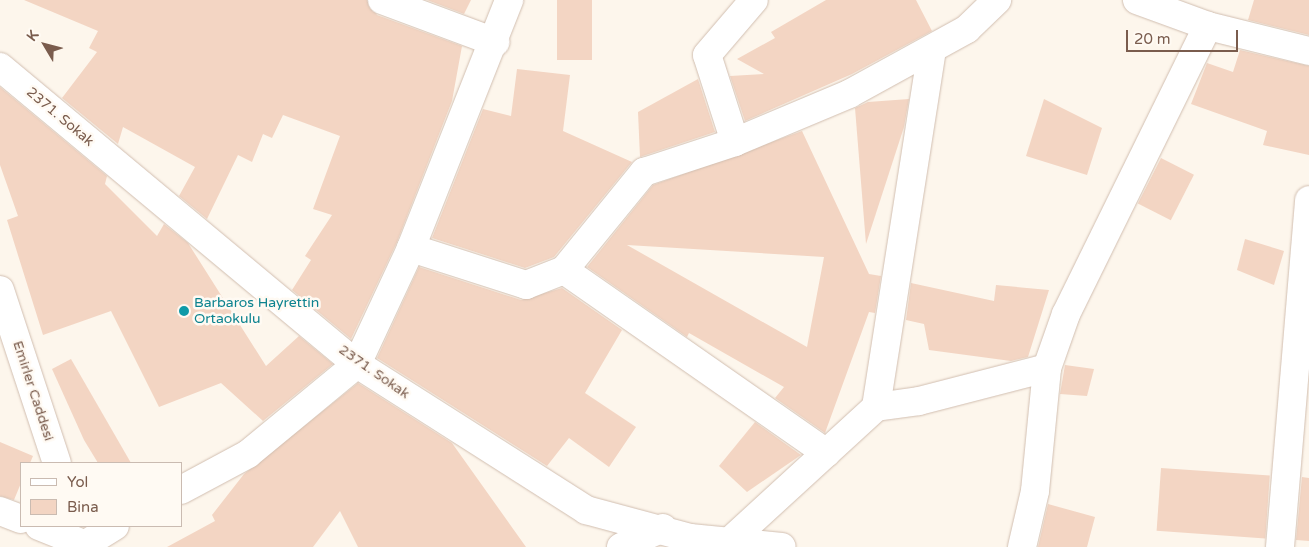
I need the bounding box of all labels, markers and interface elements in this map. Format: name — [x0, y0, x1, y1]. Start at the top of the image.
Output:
north arrow — [20, 20, 70, 70]
scale bar — [1129, 20, 1242, 52]
text: K — [23, 27, 42, 45]
text: 20 m — [1134, 30, 1171, 48]
street label: 2371. Sokak — [23, 84, 97, 150]
place label: Barbaros Hayrettin Ortaokulu — [194, 295, 319, 328]
marker: Barbaros Hayrettin Ortaokulu — [178, 305, 190, 317]
street label: Emirler Caddesi — [9, 339, 57, 443]
street label: 2371. Sokak — [335, 341, 413, 403]
legend — [20, 462, 182, 527]
text: Yol — [67, 473, 88, 491]
text: Bina — [67, 498, 99, 516]

